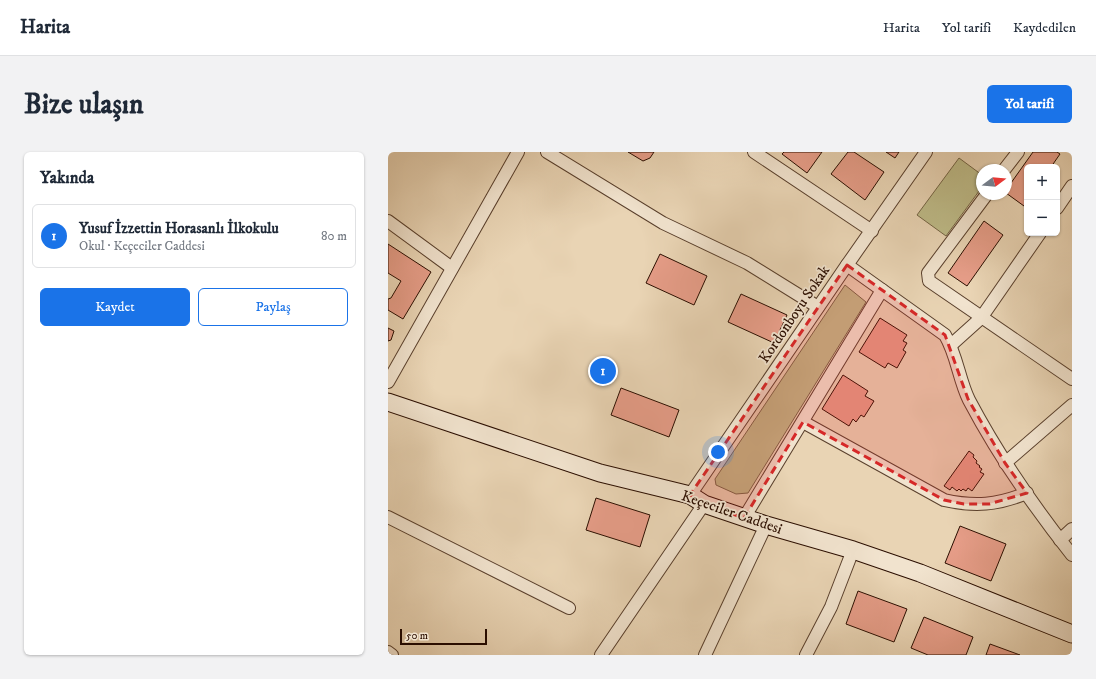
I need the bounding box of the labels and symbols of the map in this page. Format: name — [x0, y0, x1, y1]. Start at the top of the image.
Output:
north arrow — [976, 164, 1012, 200]
street label: Kordonboyu Sokak — [755, 261, 834, 367]
pin: 1 — [590, 356, 616, 386]
your location — [708, 442, 728, 462]
street label: Keçeciler Caddesi — [679, 486, 785, 539]
scale bar — [400, 627, 487, 646]

